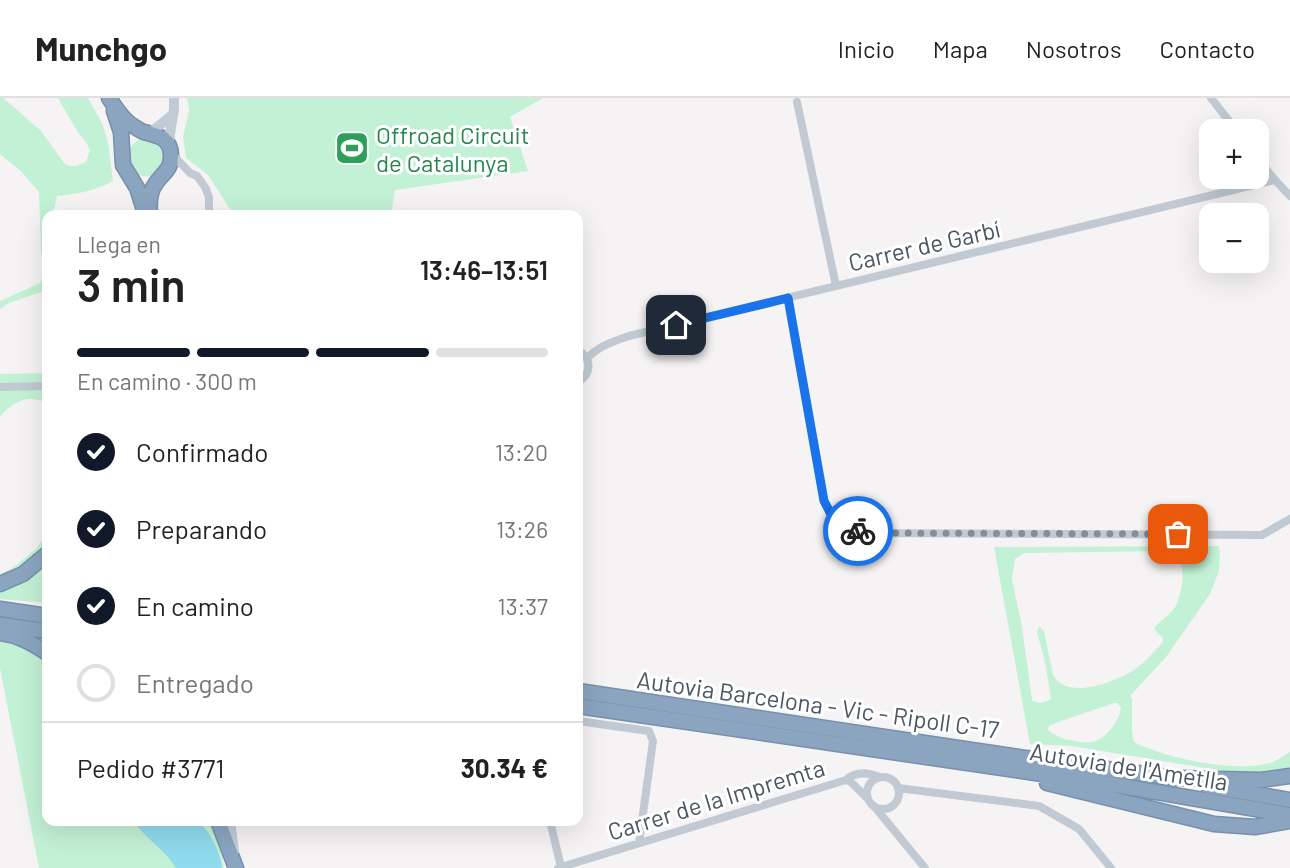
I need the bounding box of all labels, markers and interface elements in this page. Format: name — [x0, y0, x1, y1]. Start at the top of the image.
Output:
text: Munchgo — [35, 28, 167, 68]
text: Inicio — [838, 34, 895, 63]
text: Mapa — [933, 34, 988, 63]
text: Nosotros — [1026, 34, 1122, 63]
text: Contacto — [1160, 34, 1255, 63]
map controls — [1199, 119, 1269, 273]
button: + — [1199, 119, 1269, 189]
place label: Offroad Circuit de Catalunya — [376, 120, 529, 177]
sports icon: Offroad Circuit de Catalunya — [333, 129, 371, 167]
button: − — [1199, 203, 1269, 273]
street label: Carrer de Garbí — [845, 213, 1003, 277]
text: Llega en — [77, 230, 161, 258]
text: 13:46–13:51 — [420, 254, 548, 285]
text: 3 min — [77, 256, 186, 311]
pin — [646, 295, 706, 355]
icon: home — [657, 306, 695, 344]
text: En camino · 300 m — [77, 367, 257, 395]
icon: check — [77, 433, 115, 471]
text: Confirmado — [136, 436, 268, 467]
text: 13:20 — [495, 438, 548, 466]
courier — [823, 496, 893, 566]
pin — [1148, 504, 1208, 564]
icon: check — [77, 510, 115, 548]
icon: bike — [839, 512, 877, 550]
text: Preparando — [136, 513, 267, 544]
text: 13:26 — [496, 515, 548, 543]
icon: bag — [1159, 515, 1197, 553]
icon: check — [77, 587, 115, 625]
text: En camino — [136, 590, 254, 621]
text: 13:37 — [498, 592, 548, 620]
street label: Autovia Barcelona - Vic - Ripoll C-17 — [635, 664, 1001, 744]
text: Entregado — [136, 667, 254, 698]
street label: Autovia de l'Ametlla — [1028, 736, 1230, 796]
text: Pedido #3771 — [77, 752, 224, 783]
text: 30.34 € — [461, 752, 548, 783]
street label: Carrer de la Impremta — [604, 752, 828, 846]

